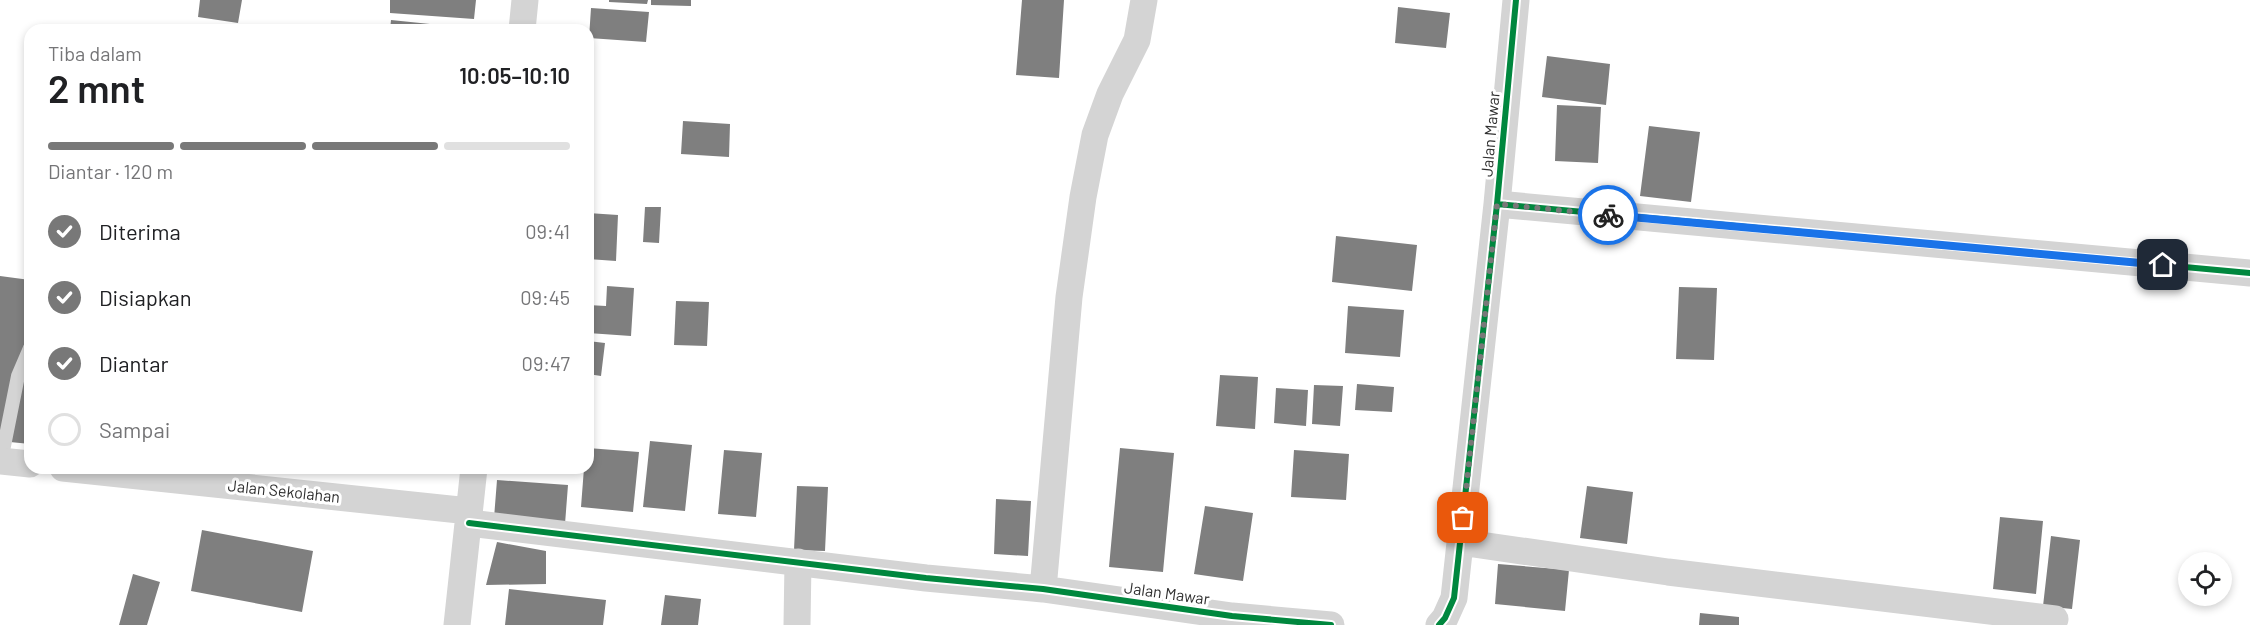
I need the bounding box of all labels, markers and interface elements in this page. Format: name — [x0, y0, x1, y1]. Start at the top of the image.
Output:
text: Tiba dalam — [48, 41, 142, 65]
text: 10:05–10:10 — [459, 62, 570, 88]
text: 2 mnt — [48, 64, 145, 111]
street label: Jalan Mawar — [1476, 90, 1503, 178]
text: Diantar · 120 m — [48, 159, 173, 183]
courier — [1578, 185, 1638, 245]
icon: bike — [1592, 199, 1625, 232]
icon: check — [48, 215, 81, 248]
text: Diterima — [99, 218, 181, 244]
text: 09:41 — [525, 219, 570, 243]
pin — [2137, 239, 2188, 290]
icon: home — [2146, 248, 2179, 281]
icon: check — [48, 281, 81, 314]
text: Disiapkan — [99, 284, 192, 310]
text: 09:45 — [520, 285, 570, 309]
icon: check — [48, 347, 81, 380]
text: Diantar — [99, 350, 169, 376]
text: 09:47 — [522, 351, 570, 375]
text: Sampai — [99, 416, 170, 442]
street label: Jalan Sekolahan — [227, 475, 341, 506]
pin — [1437, 492, 1488, 543]
icon: bag — [1446, 501, 1479, 534]
map controls — [2178, 552, 2232, 606]
button: locate — [2178, 552, 2232, 606]
street label: Jalan Mawar — [1123, 577, 1211, 608]

